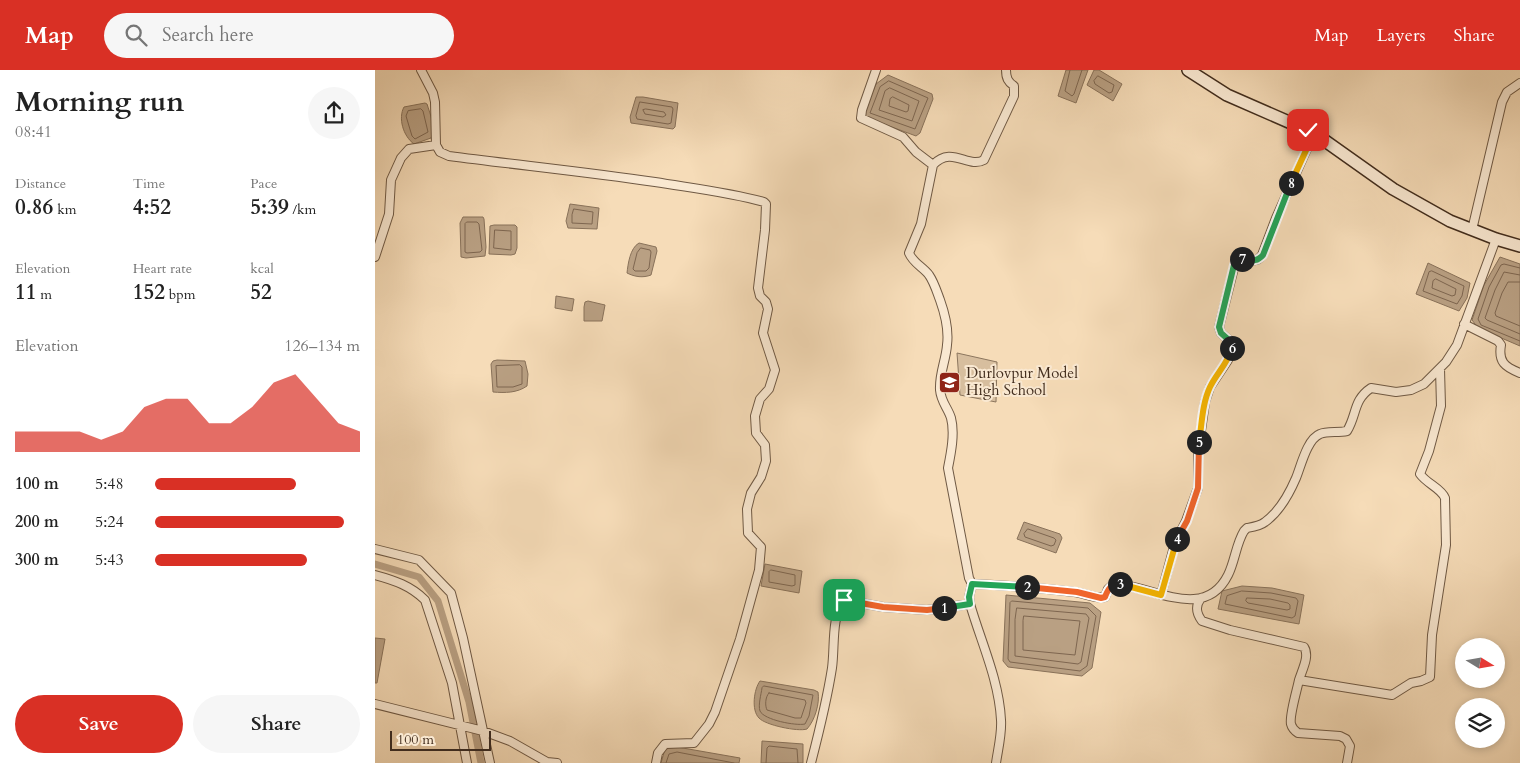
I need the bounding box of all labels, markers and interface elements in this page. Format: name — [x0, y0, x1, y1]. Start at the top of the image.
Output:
search box — [104, 13, 454, 58]
text: Map — [25, 19, 74, 52]
icon: search — [122, 21, 150, 49]
text: Search here — [162, 22, 254, 48]
text: Map — [1314, 23, 1349, 48]
text: Layers — [1377, 23, 1426, 48]
text: Share — [1454, 23, 1495, 48]
text: Morning run — [15, 83, 184, 121]
button: share — [308, 87, 360, 139]
pin — [1287, 109, 1329, 151]
icon: check — [1294, 116, 1322, 144]
text: 08:41 — [15, 121, 52, 143]
pin: 8 — [1279, 170, 1303, 196]
text: Distance — [15, 174, 66, 193]
text: Time — [133, 174, 165, 193]
text: Pace — [250, 174, 277, 193]
text: 8 — [1288, 174, 1295, 193]
text: 0.86 — [15, 193, 53, 222]
text: 4:52 — [133, 193, 171, 222]
text: 5:39 — [250, 193, 289, 222]
text: km — [53, 200, 76, 219]
text: /km — [289, 200, 316, 219]
pin: 7 — [1229, 246, 1255, 272]
text: 7 — [1239, 250, 1246, 269]
text: Elevation — [15, 259, 71, 278]
text: Heart rate — [133, 259, 192, 278]
text: kcal — [250, 259, 274, 278]
text: 11 — [15, 278, 37, 307]
text: 152 — [133, 278, 165, 307]
text: 52 — [250, 278, 272, 307]
text: m — [37, 285, 52, 304]
text: bpm — [165, 285, 196, 304]
text: Elevation — [15, 335, 79, 357]
text: 126–134 m — [284, 335, 360, 357]
pin: 6 — [1219, 336, 1245, 360]
text: 6 — [1229, 339, 1236, 358]
place label: Durlovpur Model High School — [966, 363, 1078, 400]
school or university icon: Durlovpur Model High School — [938, 370, 962, 394]
pin: 5 — [1187, 430, 1211, 454]
text: 5 — [1196, 433, 1203, 452]
text: 100 m — [15, 473, 59, 495]
text: 5:48 — [95, 473, 124, 495]
text: 200 m — [15, 511, 59, 533]
text: 5:24 — [95, 511, 124, 533]
pin: 4 — [1165, 526, 1189, 552]
text: 4 — [1174, 530, 1181, 549]
text: 300 m — [15, 549, 59, 571]
text: 5:43 — [95, 549, 124, 571]
pin: 3 — [1107, 572, 1133, 596]
pin: 2 — [1015, 574, 1039, 600]
text: 3 — [1117, 575, 1124, 594]
text: 2 — [1024, 578, 1031, 597]
pin — [823, 579, 865, 621]
icon: arrive — [830, 586, 858, 614]
pin: 1 — [931, 596, 957, 620]
text: 1 — [941, 599, 948, 618]
north arrow — [1455, 638, 1505, 688]
map controls — [1455, 638, 1505, 748]
button: Save — [15, 695, 183, 753]
button: Share — [193, 695, 360, 753]
button: layers — [1455, 698, 1505, 748]
scale bar — [390, 728, 491, 751]
text: 100 m — [397, 730, 434, 749]

